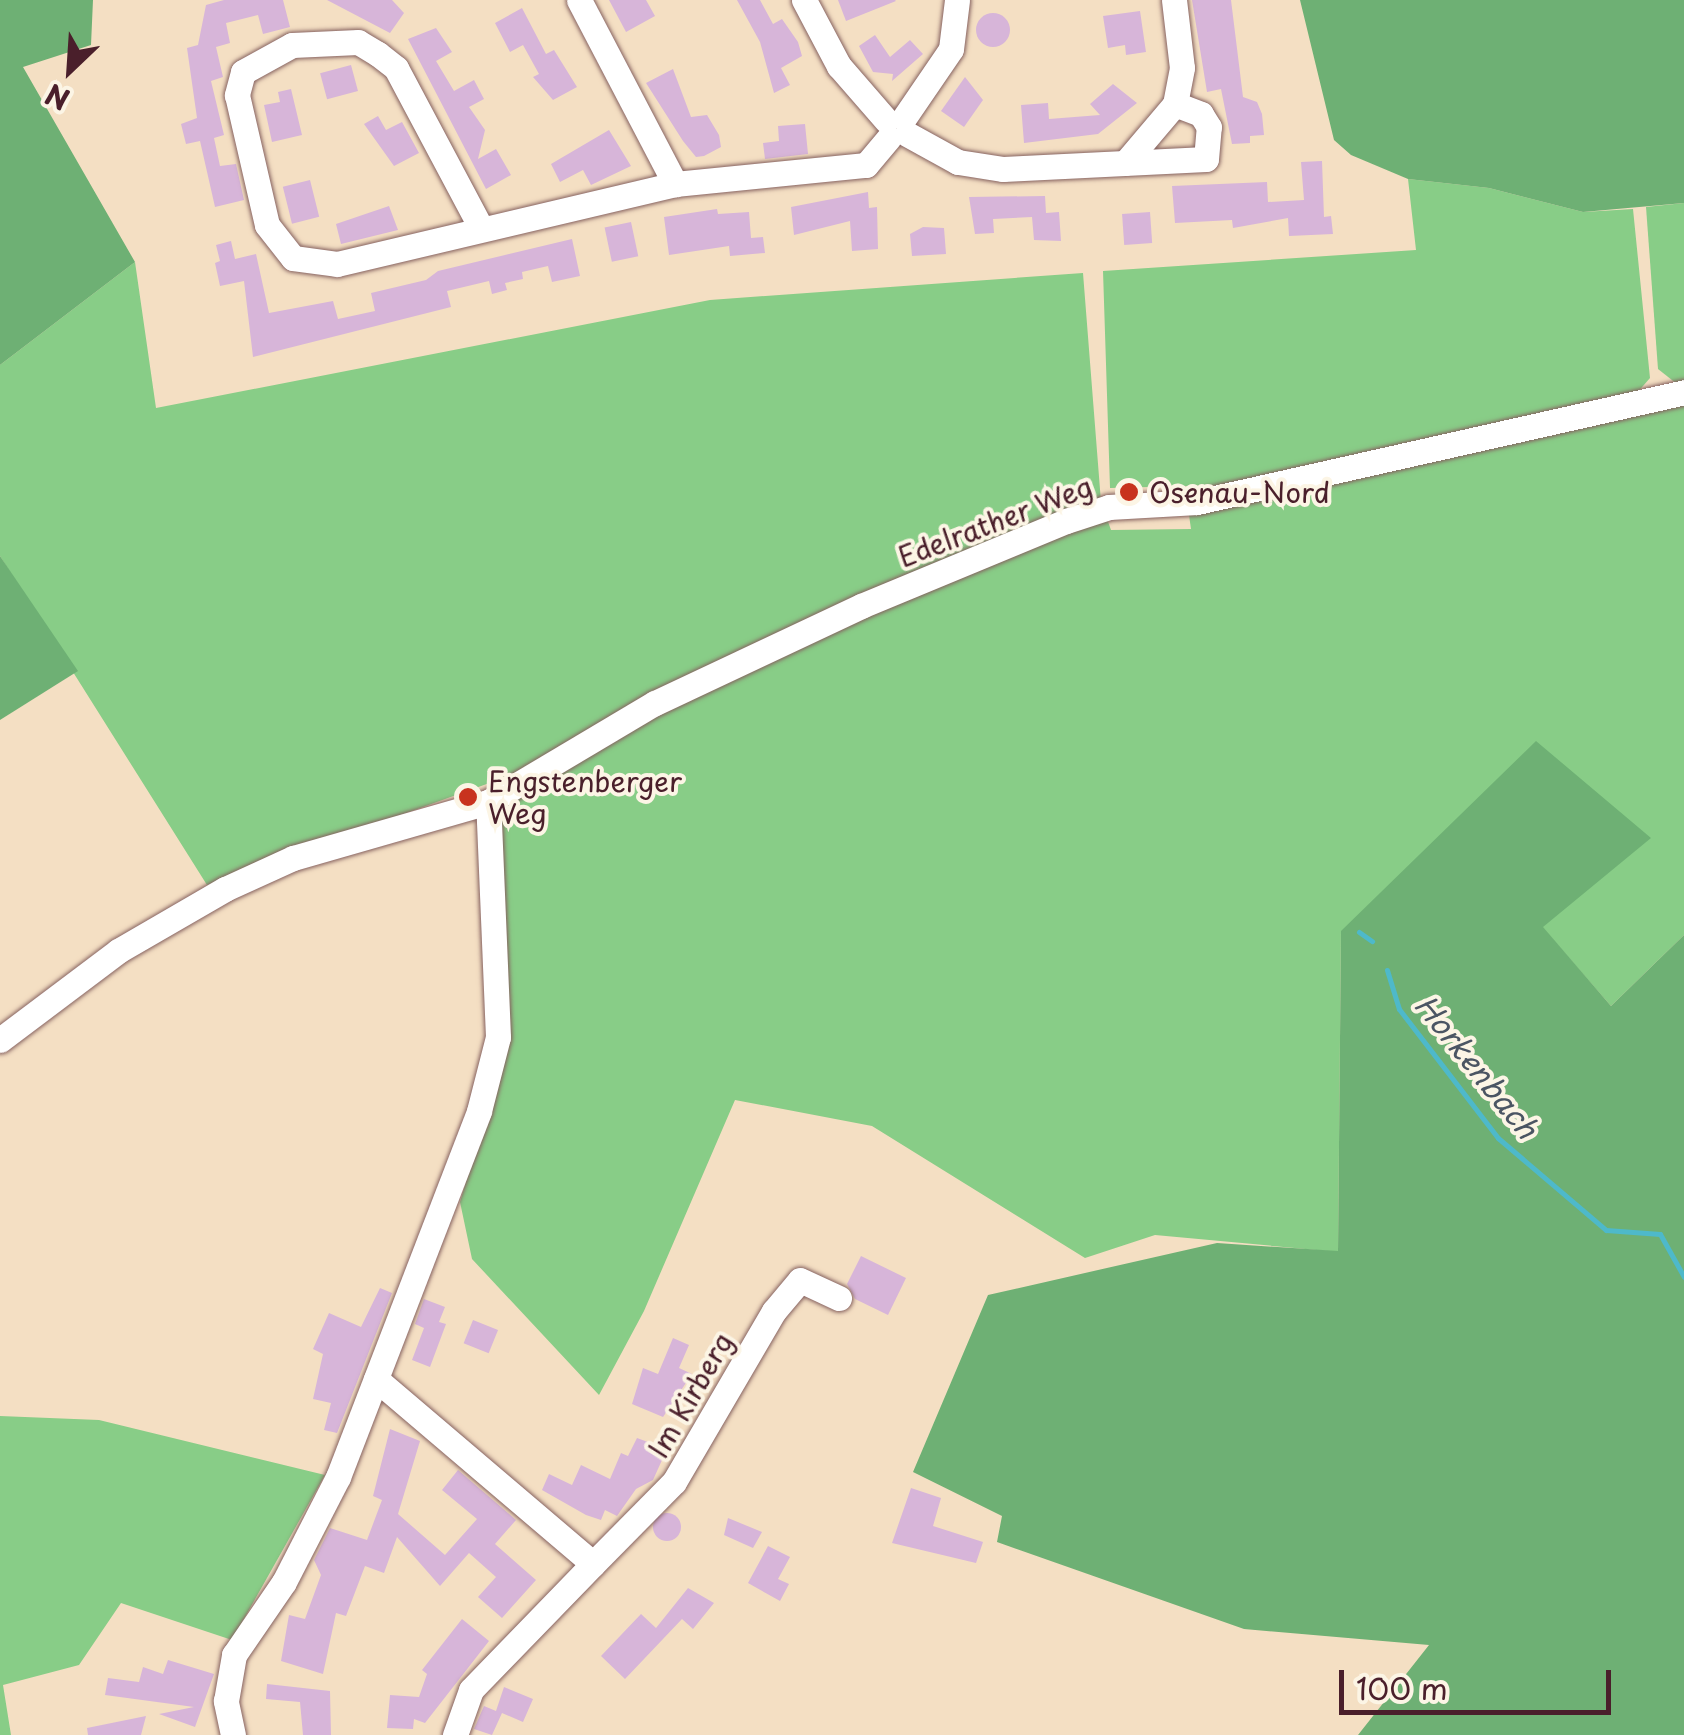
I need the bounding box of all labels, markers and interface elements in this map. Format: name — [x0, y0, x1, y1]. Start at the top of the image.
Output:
north arrow — [20, 20, 120, 120]
text: N — [38, 73, 76, 122]
street label: Edelrather Weg — [892, 468, 1098, 574]
place label: Osenau-Nord — [1149, 475, 1330, 509]
marker: Osenau-Nord — [1118, 481, 1140, 503]
place label: Engstenberger Weg — [488, 764, 682, 830]
marker: Engstenberger Weg — [457, 786, 479, 808]
water label: Horkenbach — [1408, 987, 1546, 1145]
street label: Im Kirberg — [641, 1326, 739, 1464]
scale bar — [1344, 1650, 1616, 1712]
text: 100 m — [1356, 1665, 1448, 1710]

